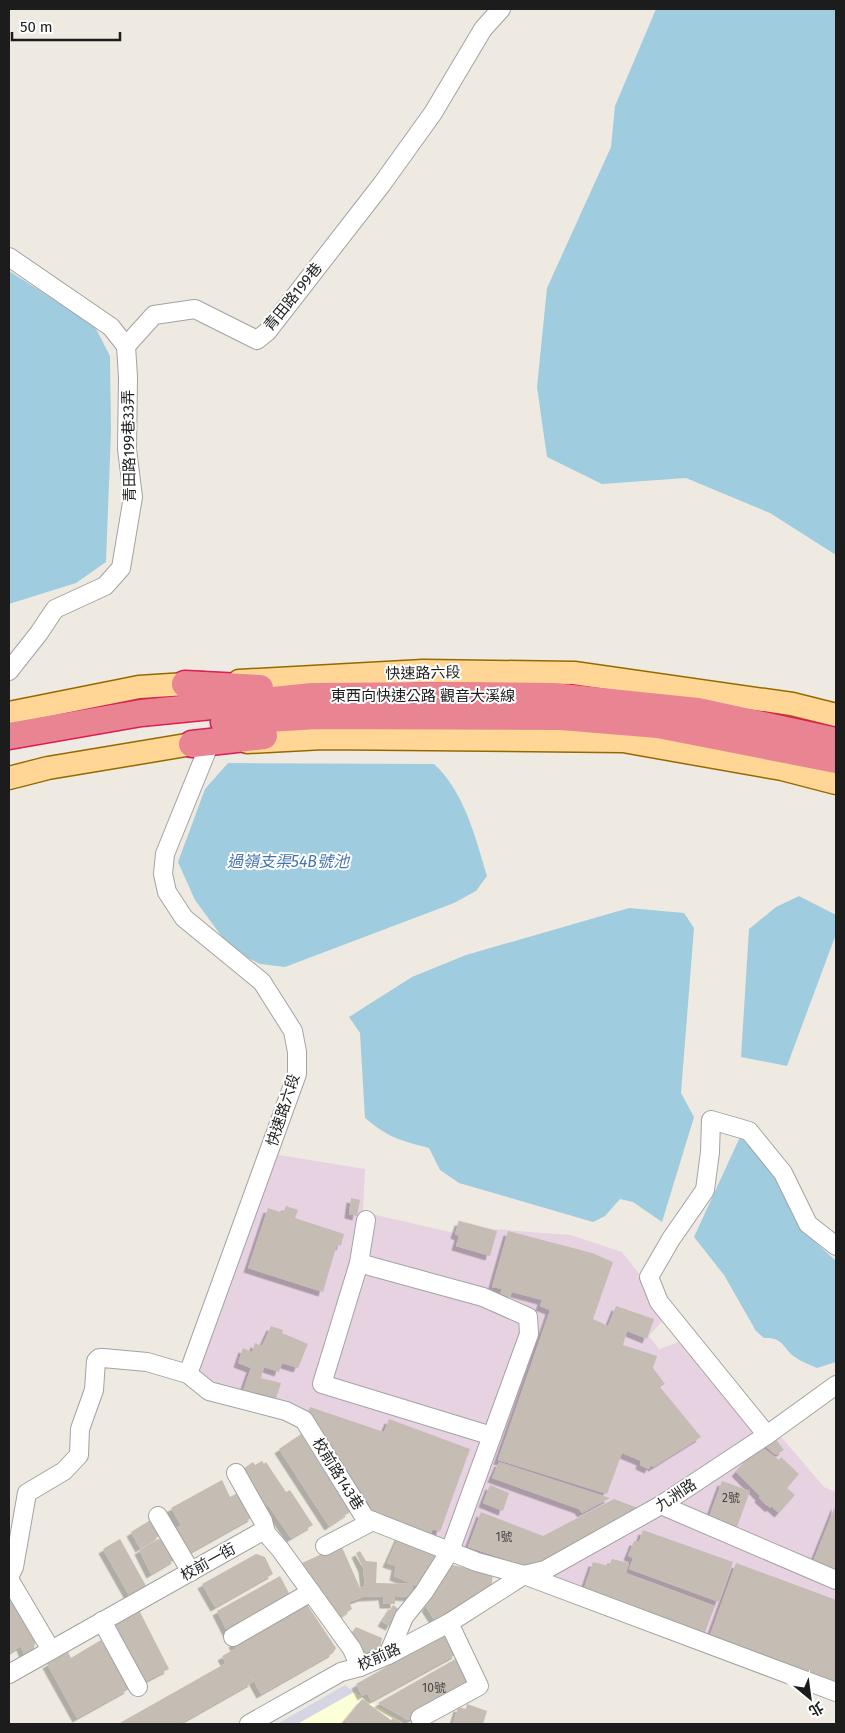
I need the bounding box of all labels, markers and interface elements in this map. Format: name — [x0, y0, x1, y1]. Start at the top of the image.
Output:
scale bar — [12, 10, 120, 42]
text: 50 m — [20, 18, 53, 36]
street label: 青田路199巷 — [260, 259, 326, 335]
street label: 青田路199巷33弄 — [119, 390, 139, 502]
street label: 快速路六段 — [385, 663, 461, 683]
street label: 東西向快速公路 觀音大溪線 — [331, 687, 515, 705]
water label: 過嶺支渠54B號池 — [227, 852, 351, 871]
street label: 快速路六段 — [263, 1072, 303, 1148]
street label: 校前路143巷 — [309, 1435, 367, 1513]
street label: 九洲路 — [652, 1475, 700, 1515]
house number: 2號 — [722, 1491, 740, 1505]
house number: 1號 — [495, 1530, 513, 1544]
street label: 校前一街 — [177, 1540, 239, 1584]
street label: 校前路 — [355, 1640, 403, 1674]
north arrow — [785, 1673, 835, 1723]
house number: 10號 — [422, 1681, 446, 1695]
text: 北 — [806, 1698, 826, 1720]

